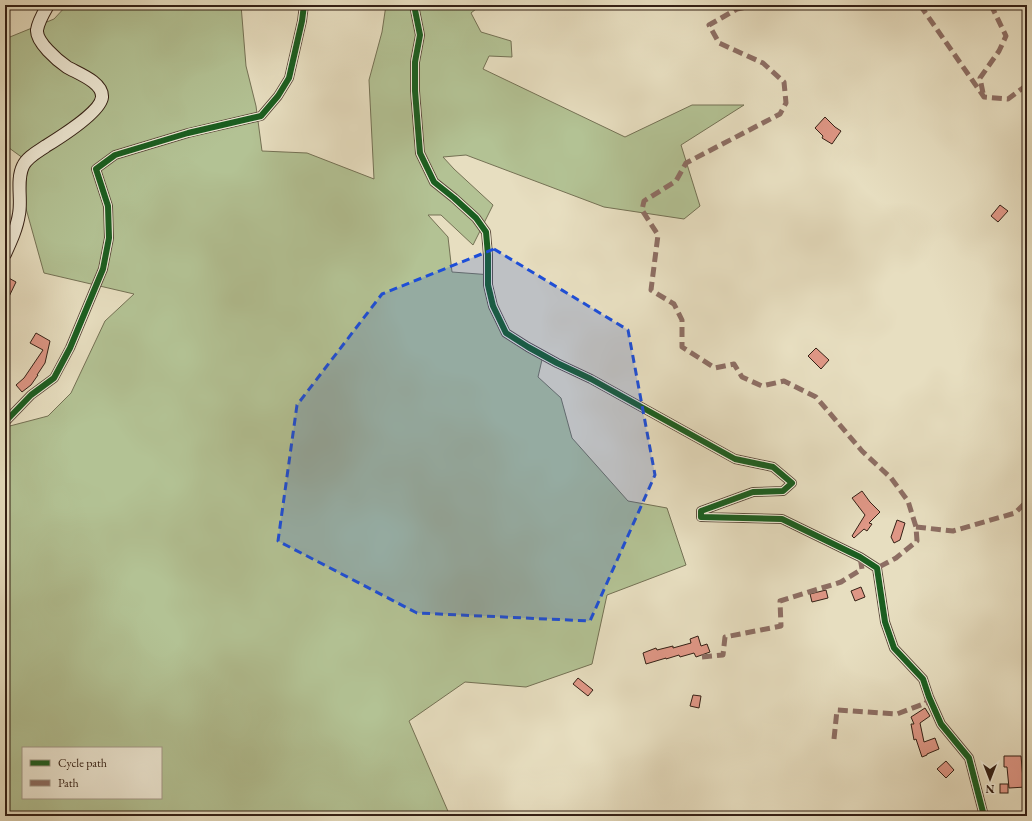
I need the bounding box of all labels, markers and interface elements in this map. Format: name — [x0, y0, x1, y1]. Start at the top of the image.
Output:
legend — [22, 747, 162, 799]
text: Cycle path — [58, 755, 107, 771]
north arrow — [970, 759, 1010, 799]
text: Path — [58, 775, 79, 791]
text: N — [985, 782, 994, 796]

